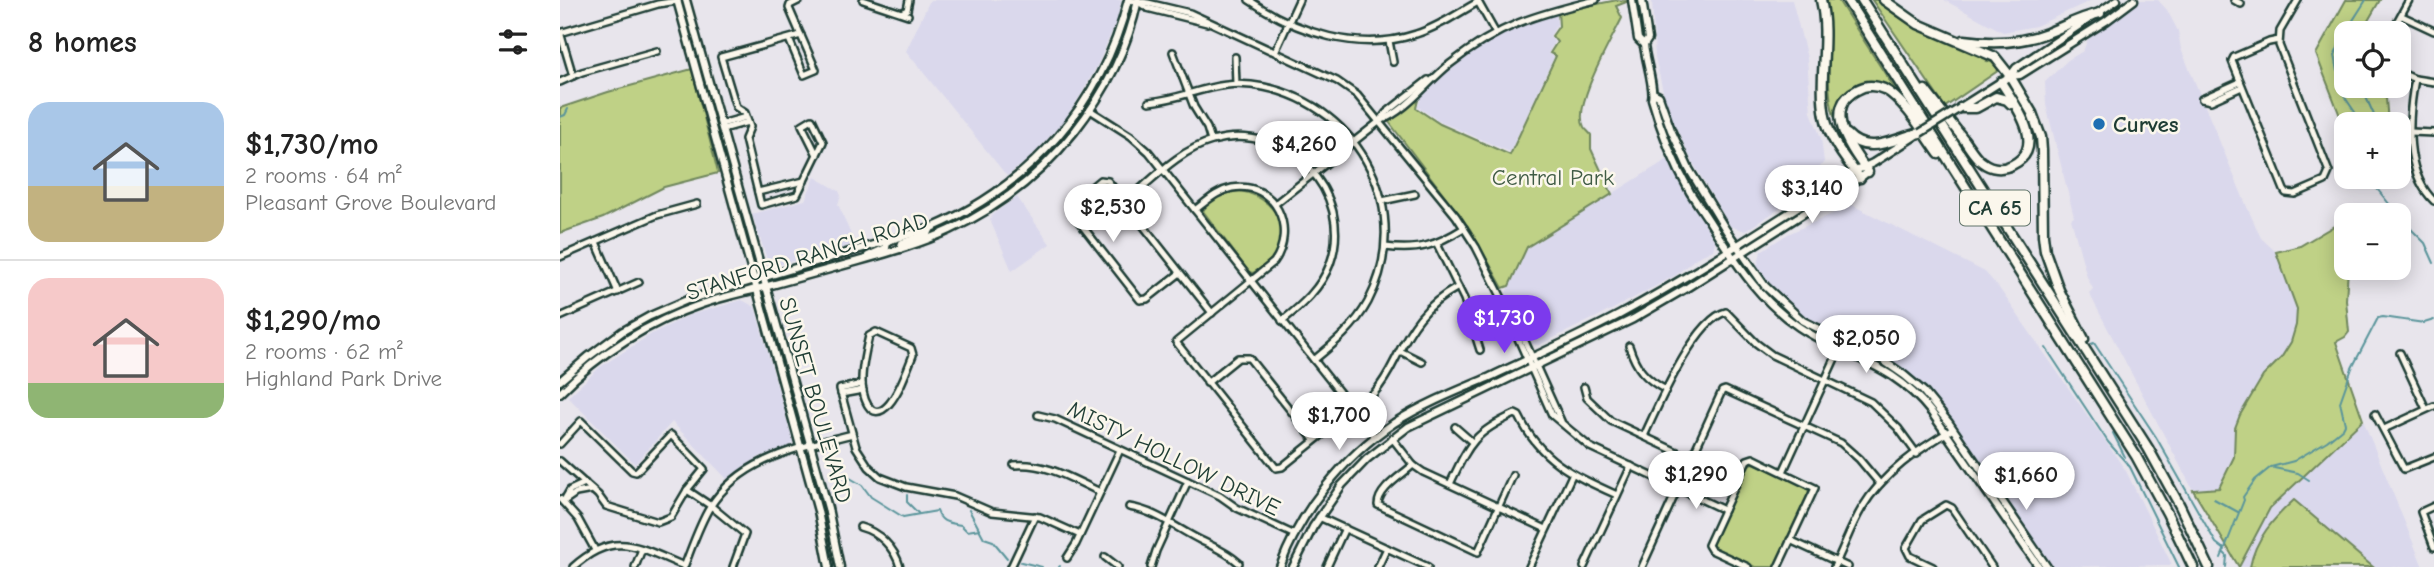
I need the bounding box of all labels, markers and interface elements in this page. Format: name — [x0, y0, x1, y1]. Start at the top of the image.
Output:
map controls — [2334, 21, 2411, 280]
button: locate — [2334, 21, 2411, 98]
icon: filters — [494, 23, 532, 61]
text: 8 homes — [28, 25, 137, 60]
place label: Curves — [2113, 111, 2179, 138]
button: + — [2334, 112, 2411, 189]
marker: Curves — [2091, 116, 2107, 132]
pin: $4,260 — [1247, 122, 1361, 181]
text: $1,730/mo — [245, 127, 379, 162]
icon: home — [84, 130, 168, 214]
text: $4,260 — [1271, 130, 1337, 157]
text: 2 rooms · 64 m² — [245, 162, 402, 189]
park label: Central Park — [1492, 164, 1614, 191]
pin: $3,140 — [1755, 166, 1869, 225]
text: $3,140 — [1781, 174, 1843, 201]
pin: $2,530 — [1056, 184, 1170, 244]
text: Pleasant Grove Boulevard — [245, 189, 497, 216]
road number: CA 65 — [1960, 190, 2030, 226]
text: $2,530 — [1080, 193, 1146, 220]
button: − — [2334, 203, 2411, 280]
street label: STANFORD RANCH ROAD — [683, 207, 931, 306]
street label: SUNSET BOULEVARD — [773, 294, 858, 506]
pin: $1,730 — [1447, 296, 1561, 355]
text: $1,290/mo — [245, 303, 381, 338]
text: $1,730 — [1473, 304, 1535, 331]
icon: home — [84, 306, 168, 390]
pin: $2,050 — [1809, 316, 1923, 375]
text: $2,050 — [1832, 324, 1900, 351]
text: 2 rooms · 62 m² — [245, 338, 403, 365]
text: Highland Park Drive — [245, 365, 442, 392]
pin: $1,700 — [1282, 392, 1396, 452]
street label: MISTY HOLLOW DRIVE — [1063, 395, 1285, 522]
text: $1,700 — [1307, 401, 1371, 428]
pin: $1,290 — [1639, 452, 1753, 511]
pin: $1,660 — [1969, 452, 2083, 512]
text: $1,290 — [1664, 460, 1728, 487]
text: $1,660 — [1994, 461, 2058, 488]

